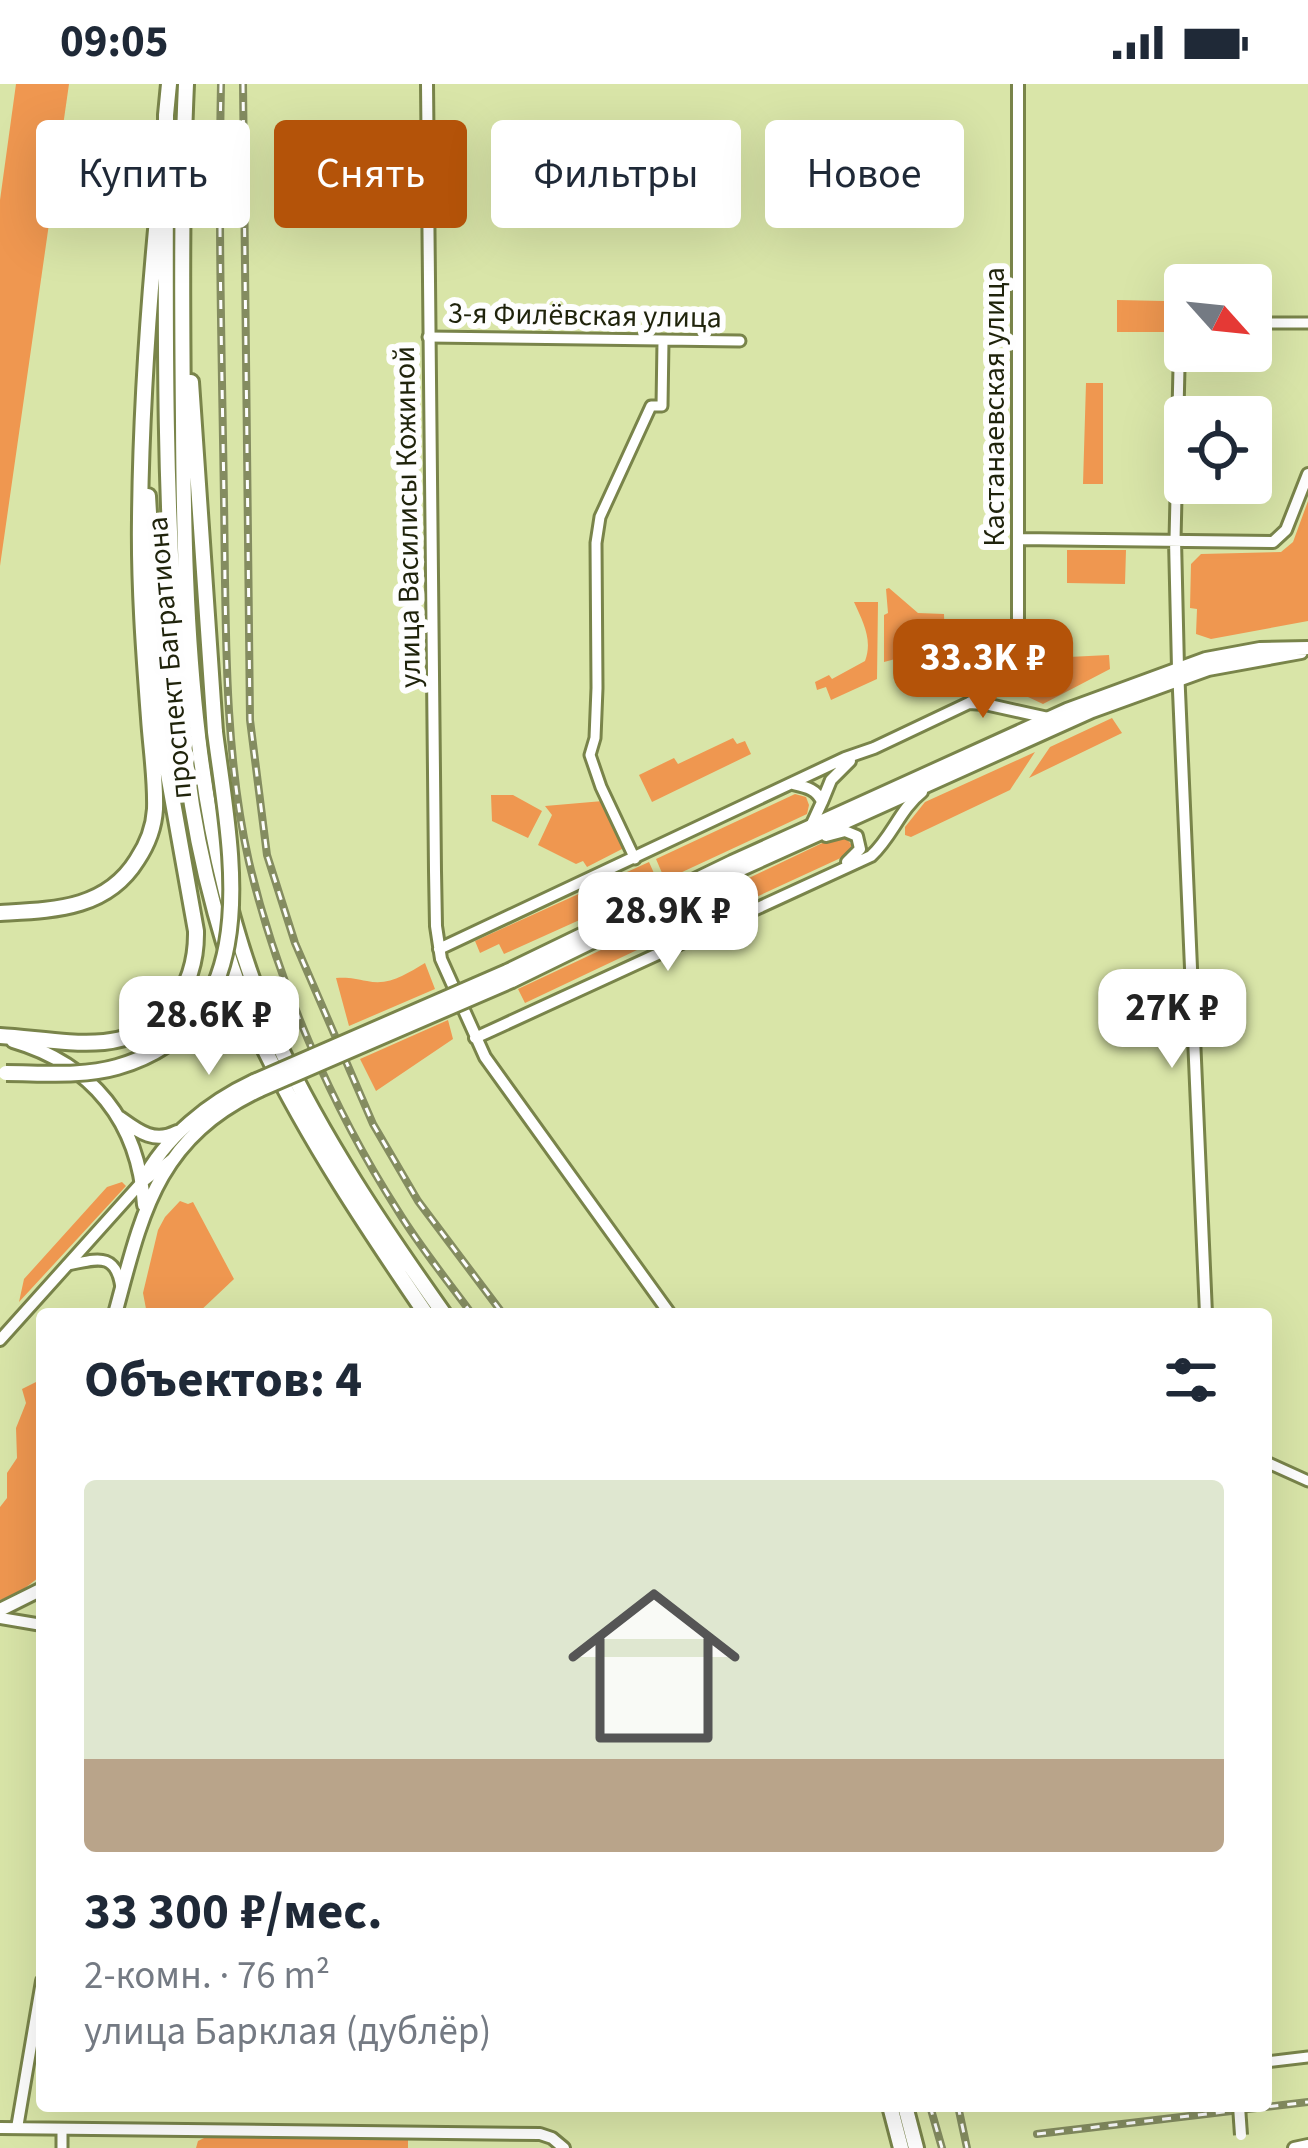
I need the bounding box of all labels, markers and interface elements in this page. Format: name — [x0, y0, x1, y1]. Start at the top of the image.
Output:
text: 09:05 — [60, 10, 169, 74]
chip: Купить — [36, 120, 250, 228]
chip: Снять — [274, 120, 467, 228]
chip: Фильтры — [491, 120, 741, 228]
chip: Новое — [765, 120, 964, 228]
north arrow — [1164, 264, 1272, 372]
map controls — [1164, 264, 1272, 504]
street label: Кастанаевская улица — [973, 267, 1016, 547]
street label: 3-я Филёвская улица — [448, 292, 722, 339]
street label: улица Василисы Кожиной — [383, 346, 432, 688]
button: locate — [1164, 396, 1272, 504]
street label: проспект Багратиона — [136, 515, 203, 801]
pin: 33.3K ₽ — [872, 619, 1094, 721]
text: 33.3K ₽ — [920, 630, 1046, 686]
pin: 28.9K ₽ — [557, 872, 779, 974]
text: 28.9K ₽ — [605, 883, 731, 939]
pin: 27K ₽ — [1088, 969, 1256, 1071]
pin: 28.6K ₽ — [98, 976, 320, 1078]
text: 27K ₽ — [1125, 980, 1219, 1036]
text: 28.6K ₽ — [146, 987, 272, 1043]
text: Объектов: 4 — [84, 1344, 362, 1416]
icon: filters — [1158, 1347, 1224, 1413]
icon: home — [546, 1558, 762, 1774]
text: 33 300 ₽/мес. — [84, 1876, 382, 1948]
text: 2-комн. · 76 m² — [84, 1948, 330, 2004]
text: улица Барклая (дублёр) — [84, 2004, 491, 2060]

